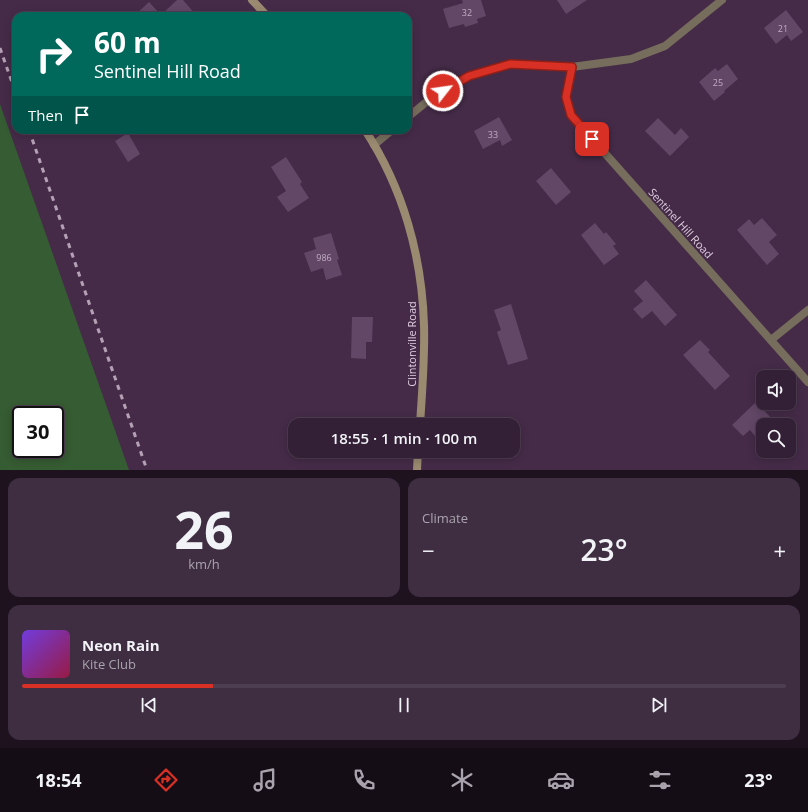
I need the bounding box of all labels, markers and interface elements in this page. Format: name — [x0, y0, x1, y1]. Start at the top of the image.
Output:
house number: 32 — [462, 6, 472, 19]
house number: 21 — [778, 22, 788, 35]
text: 60 m — [94, 23, 161, 61]
icon: right — [28, 28, 80, 80]
text: Sentinel Hill Road — [94, 59, 241, 83]
position arrow — [422, 70, 464, 112]
house number: 25 — [713, 76, 723, 89]
icon: arrive — [71, 104, 93, 126]
text: Then — [28, 105, 63, 125]
pin — [575, 122, 609, 156]
house number: 33 — [488, 128, 498, 141]
icon: arrive — [581, 128, 603, 150]
street label: Sentinel Hill Road — [645, 185, 717, 261]
house number: 986 — [316, 251, 332, 264]
street label: Clintonville Road — [404, 301, 419, 387]
map controls — [756, 370, 796, 458]
button: sound — [756, 370, 796, 410]
speed limit sign: 30 — [12, 406, 64, 458]
button: search — [756, 418, 796, 458]
text: 18:55 · 1 min · 100 m — [331, 428, 477, 448]
text: 26 — [174, 493, 234, 564]
text: Climate — [422, 509, 468, 527]
text: 23° — [580, 529, 628, 570]
text: − — [422, 535, 435, 565]
text: + — [773, 535, 786, 565]
text: km/h — [188, 555, 220, 573]
text: Neon Rain — [82, 635, 160, 655]
text: Kite Club — [82, 655, 136, 673]
icon: previous — [138, 694, 160, 716]
icon: pause — [393, 694, 415, 716]
icon: next — [648, 694, 670, 716]
icon: directions — [152, 766, 180, 794]
icon: music — [251, 766, 279, 794]
icon: phone — [350, 766, 378, 794]
icon: climate — [448, 766, 476, 794]
icon: car — [547, 766, 575, 794]
icon: filters — [646, 766, 674, 794]
text: 18:54 — [35, 768, 82, 792]
text: 23° — [744, 768, 773, 792]

